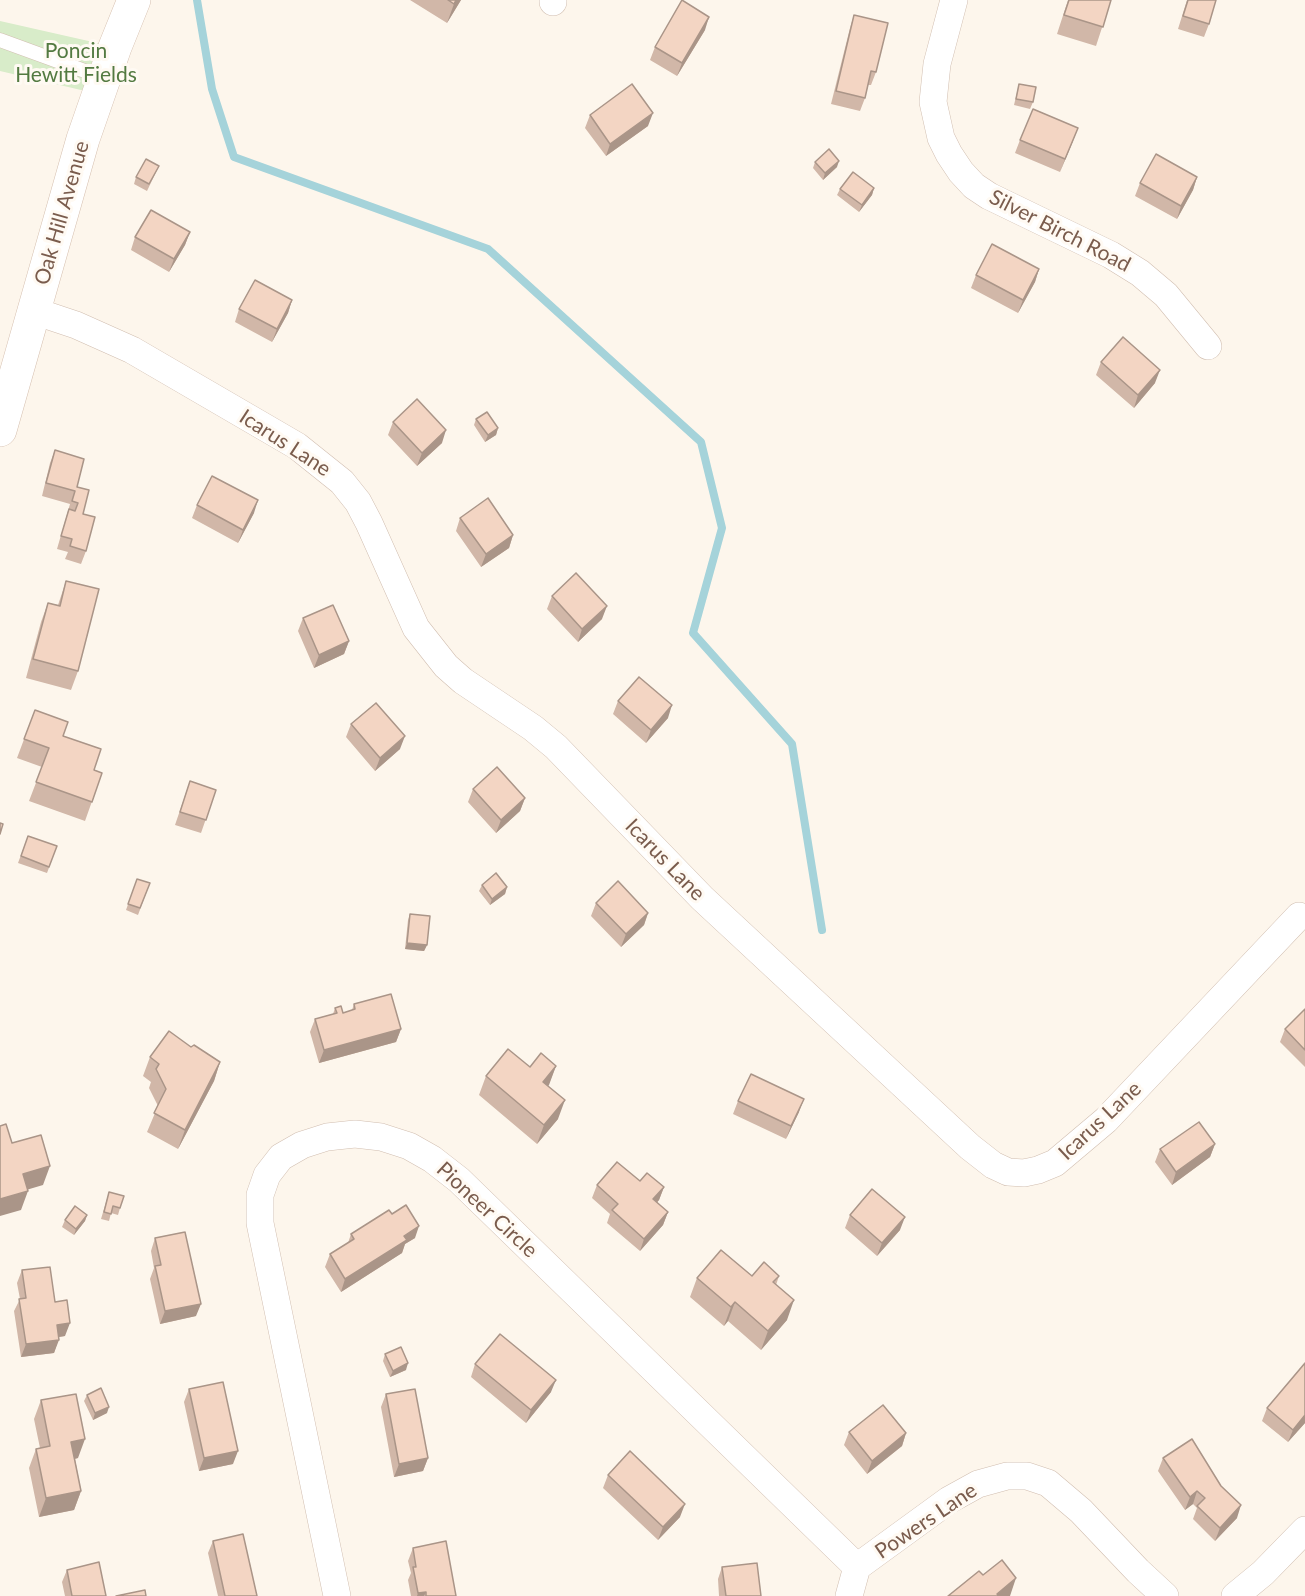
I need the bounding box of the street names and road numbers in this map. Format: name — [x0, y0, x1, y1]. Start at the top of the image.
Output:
street label: Oak Hill Avenue — [29, 138, 95, 288]
street label: Silver Birch Road — [985, 185, 1135, 277]
street label: Icarus Lane — [235, 404, 335, 482]
street label: Icarus Lane — [620, 814, 710, 906]
street label: Icarus Lane — [1053, 1076, 1147, 1166]
street label: Pioneer Circle — [431, 1157, 543, 1263]
street label: Powers Lane — [870, 1478, 982, 1564]

